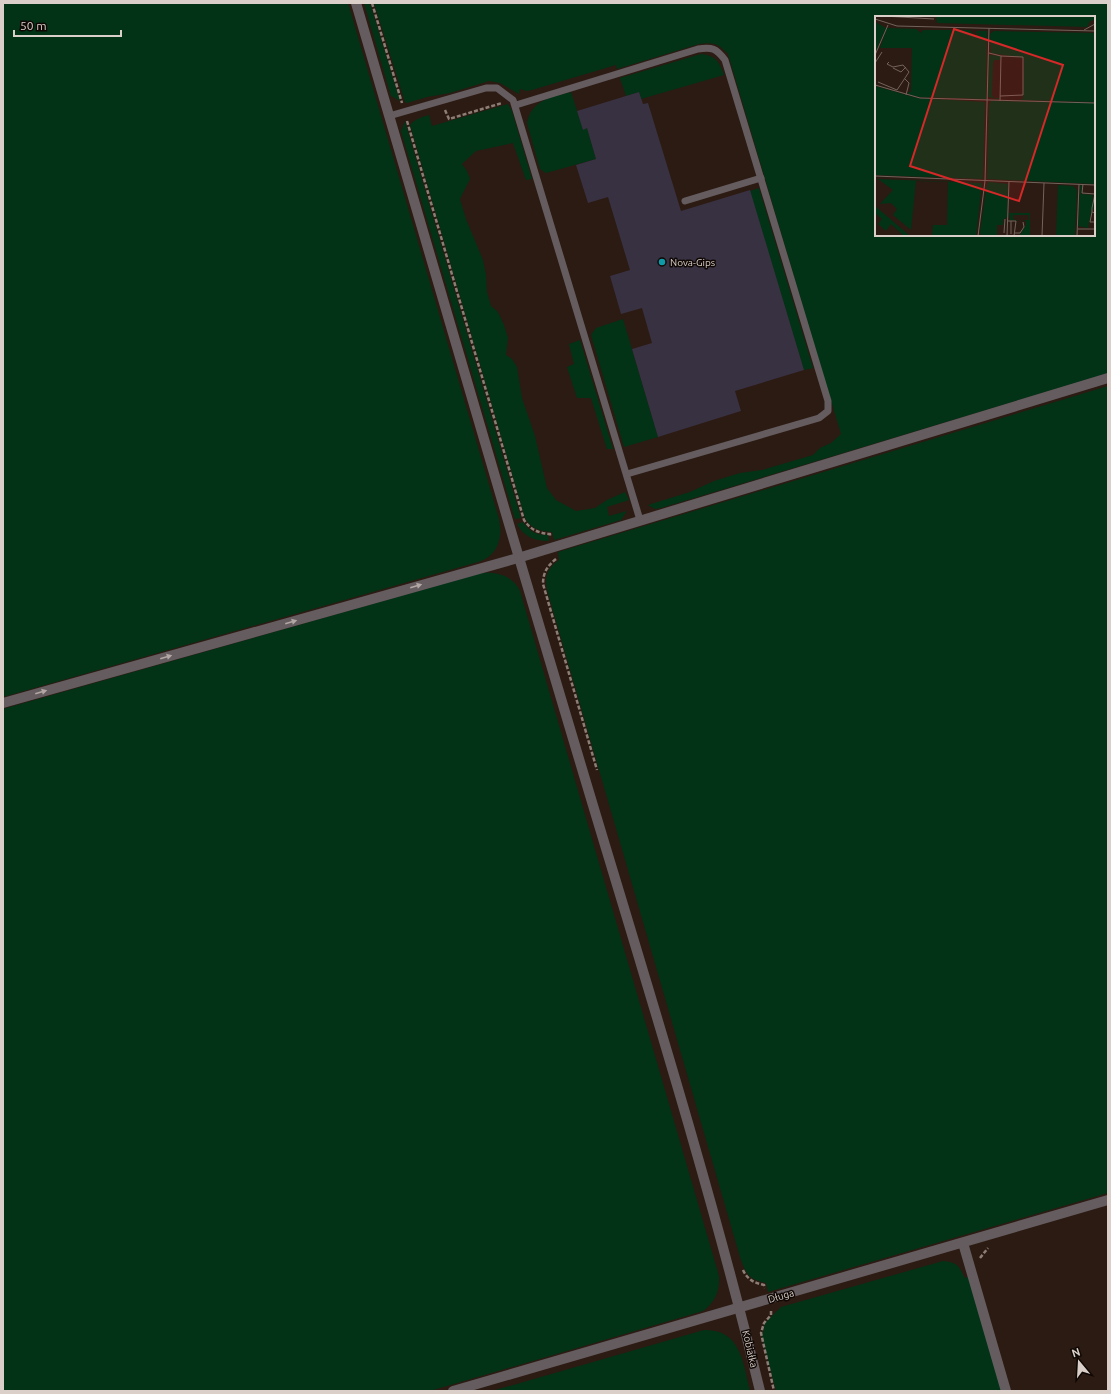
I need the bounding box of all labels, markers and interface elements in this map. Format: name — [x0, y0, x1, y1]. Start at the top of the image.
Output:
scale bar — [14, 12, 121, 38]
inset map — [875, 16, 1095, 236]
text: 50 m — [20, 19, 47, 32]
marker: Nova-Gips — [657, 257, 667, 267]
place label: Nova-Gips — [670, 257, 715, 268]
one-way arrow — [410, 583, 422, 589]
one-way arrow — [284, 618, 297, 624]
one-way arrow — [160, 654, 172, 660]
one-way arrow — [34, 689, 47, 695]
street label: Długa — [767, 1287, 795, 1305]
street label: Kobiałka — [740, 1329, 760, 1369]
north arrow — [1059, 1342, 1099, 1382]
text: N — [1070, 1346, 1082, 1359]

